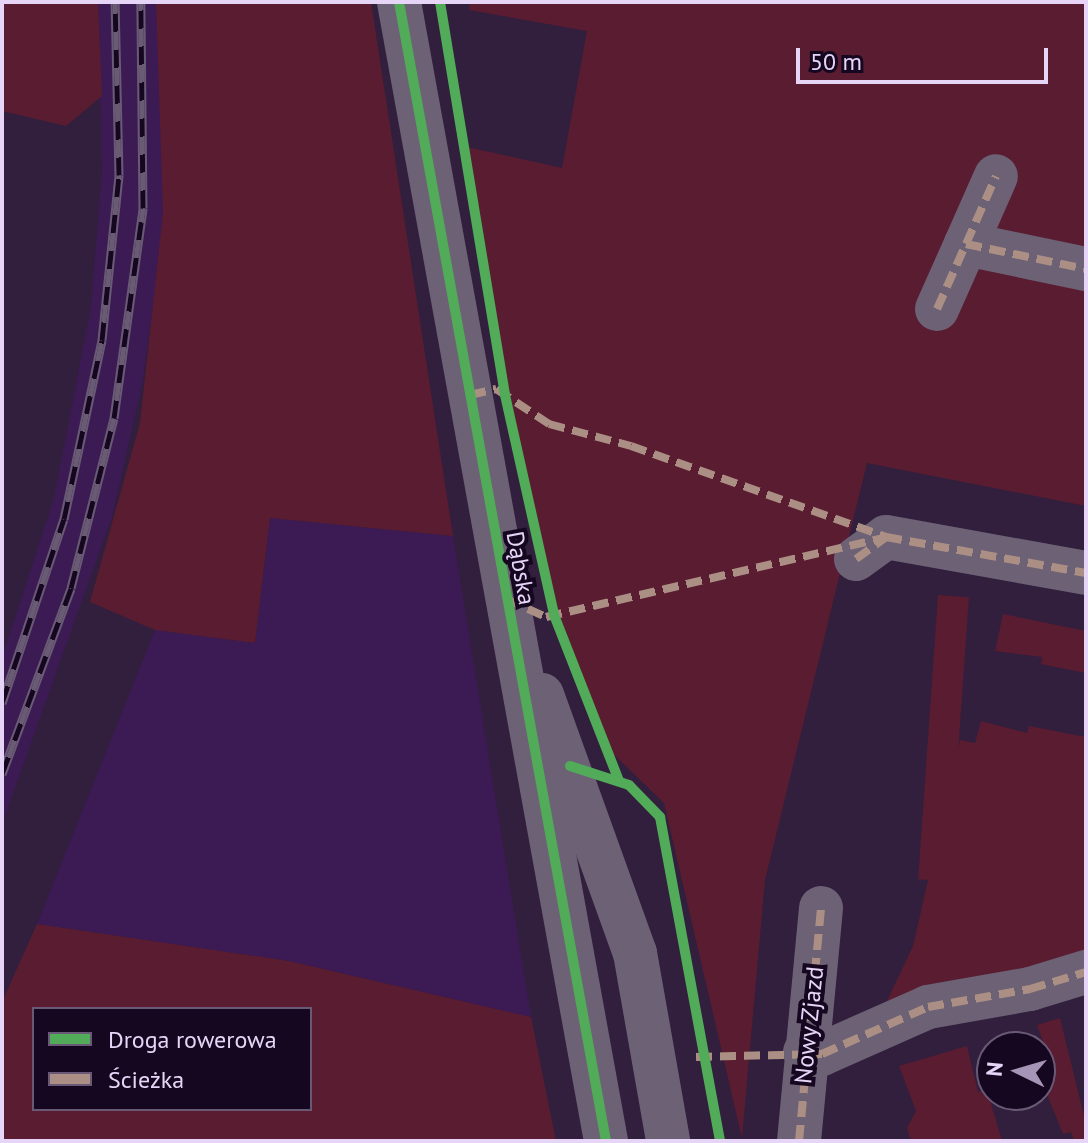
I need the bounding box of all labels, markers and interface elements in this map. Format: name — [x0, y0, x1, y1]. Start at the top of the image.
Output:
scale bar — [800, 32, 1052, 82]
text: 50 m — [810, 46, 862, 77]
street label: Dąbska — [500, 529, 542, 607]
street label: Nowy Zjazd — [788, 964, 830, 1086]
legend — [32, 1007, 312, 1111]
text: Droga rowerowa — [108, 1024, 277, 1055]
north arrow — [976, 1031, 1056, 1111]
text: N — [980, 1061, 1009, 1078]
text: Ścieżka — [108, 1064, 184, 1095]

